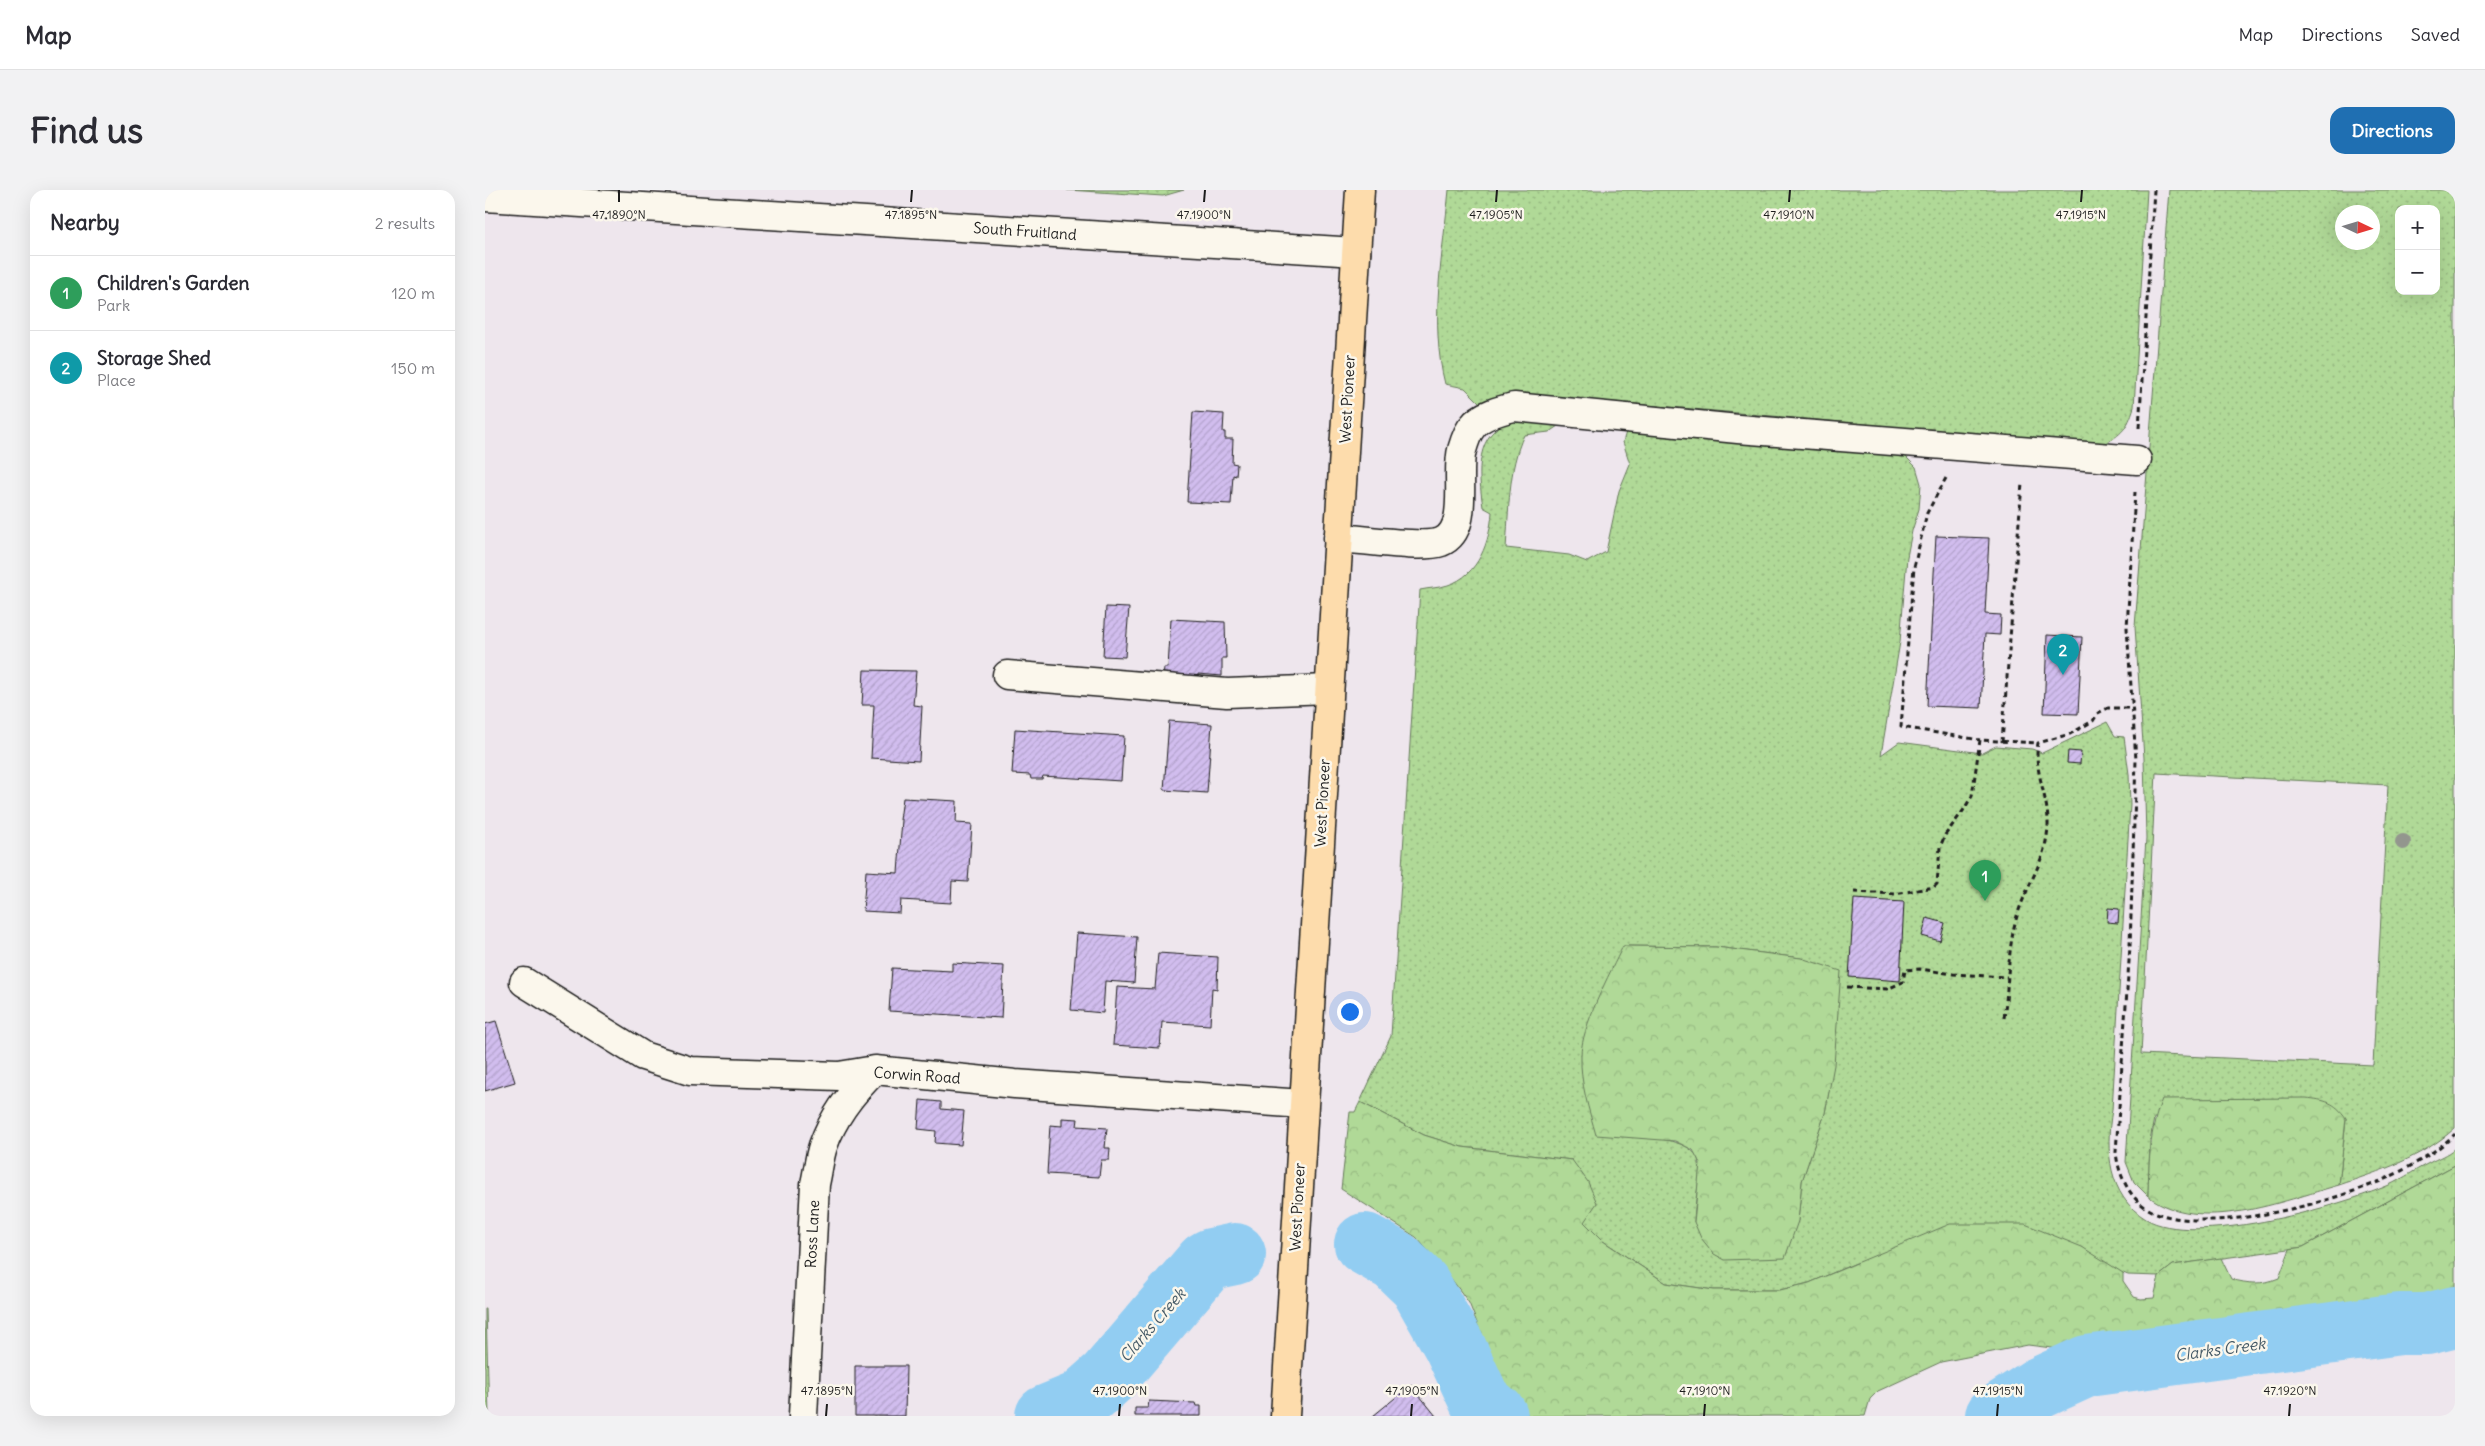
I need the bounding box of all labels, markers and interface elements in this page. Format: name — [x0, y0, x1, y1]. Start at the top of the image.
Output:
text: Map — [25, 20, 72, 50]
text: Map — [2238, 23, 2273, 46]
text: Directions — [2301, 23, 2383, 46]
text: Saved — [2411, 23, 2460, 46]
button: Directions — [2330, 107, 2455, 154]
text: Find us — [30, 108, 143, 152]
north arrow — [2335, 205, 2380, 250]
map controls — [2395, 205, 2440, 295]
button: + — [2395, 205, 2440, 250]
text: 47.1890°N — [592, 207, 646, 222]
text: 47.1895°N — [885, 207, 937, 222]
text: 47.1900°N — [1177, 207, 1231, 222]
text: 47.1905°N — [1469, 207, 1523, 222]
text: 47.1910°N — [1763, 207, 1815, 222]
text: 47.1915°N — [2056, 207, 2106, 222]
text: Nearby — [50, 209, 120, 236]
text: 2 results — [375, 213, 435, 233]
street label: South Fruitland — [973, 218, 1077, 244]
button: − — [2395, 250, 2440, 295]
text: Children's Garden — [97, 271, 250, 295]
text: 1 — [63, 283, 69, 303]
text: 120 m — [392, 283, 435, 303]
text: Park — [97, 295, 130, 315]
text: Storage Shed — [97, 346, 211, 370]
street label: West Pioneer — [1335, 354, 1359, 444]
text: 2 — [62, 358, 70, 378]
text: 150 m — [391, 358, 435, 378]
text: Place — [97, 370, 136, 390]
pin: 2 — [2047, 634, 2079, 675]
street label: West Pioneer — [1310, 758, 1334, 848]
pin: 1 — [1969, 860, 2001, 901]
your location — [1337, 999, 1363, 1025]
street label: Corwin Road — [873, 1062, 961, 1088]
street label: West Pioneer — [1285, 1162, 1309, 1252]
street label: Ross Lane — [801, 1199, 823, 1269]
water label: Clarks Creek — [1115, 1283, 1191, 1366]
water label: Clarks Creek — [2174, 1333, 2268, 1365]
text: 47.1895°N — [801, 1383, 853, 1398]
text: 47.1900°N — [1093, 1383, 1147, 1398]
text: 47.1905°N — [1385, 1383, 1439, 1398]
text: 47.1910°N — [1679, 1383, 1731, 1398]
text: 47.1915°N — [1973, 1383, 2023, 1398]
text: 47.1920°N — [2263, 1383, 2317, 1398]

